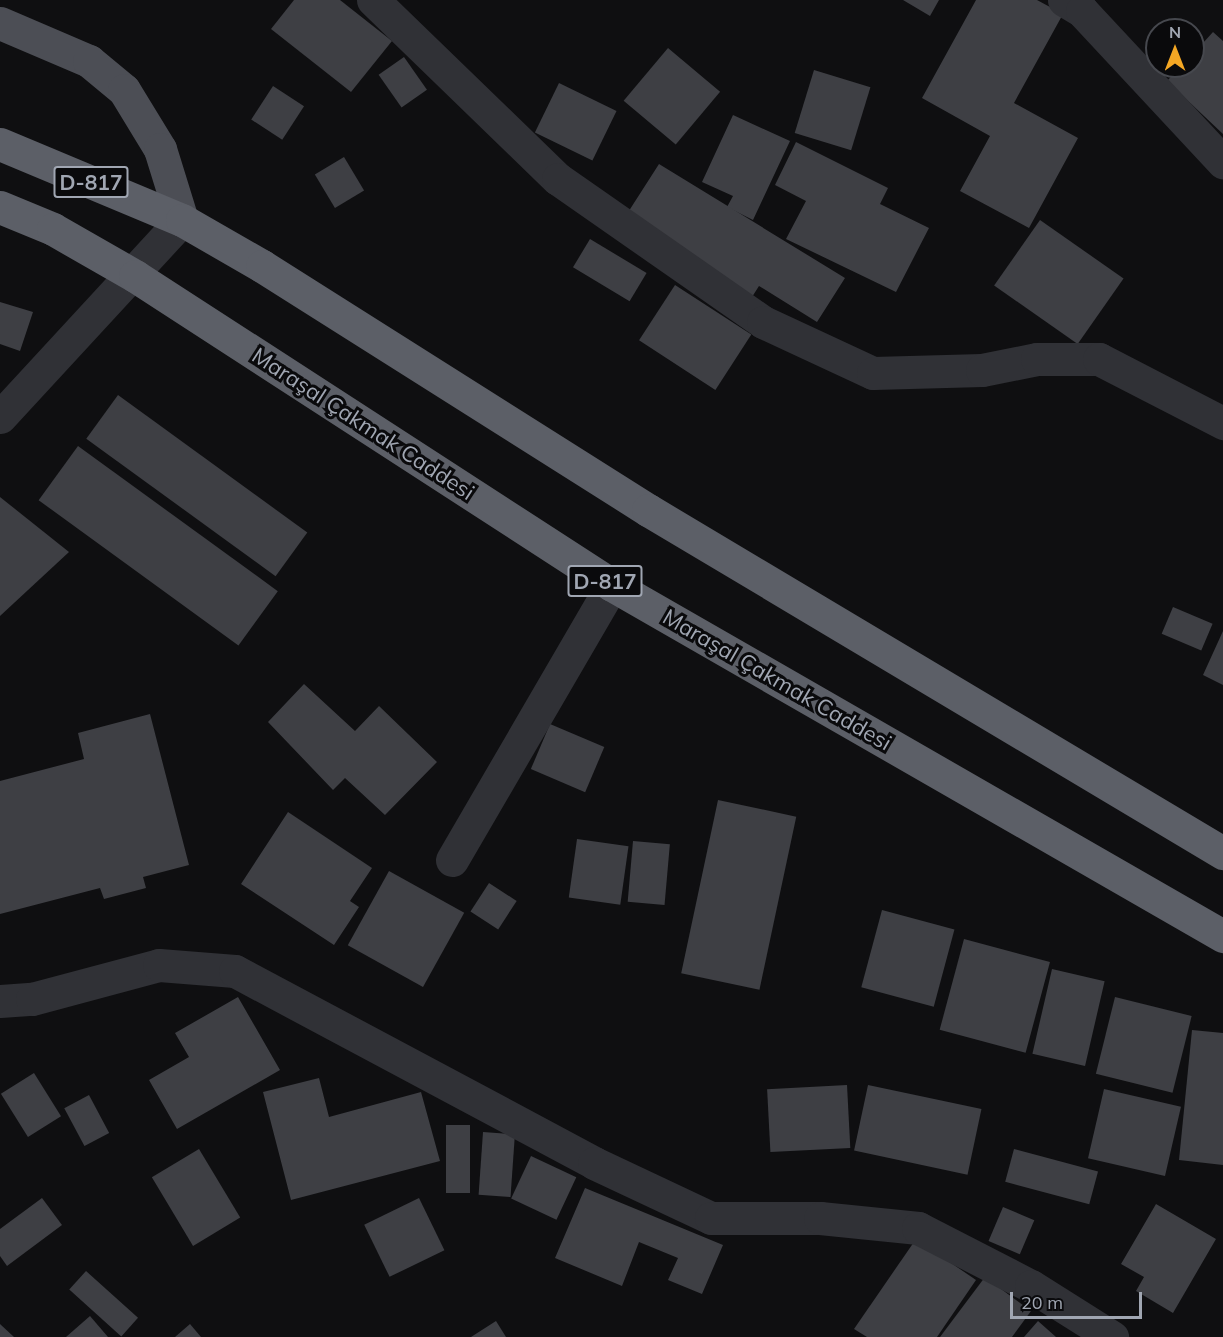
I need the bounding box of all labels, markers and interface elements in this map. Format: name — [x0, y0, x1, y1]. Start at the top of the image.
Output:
north arrow — [1145, 18, 1205, 78]
text: N — [1169, 22, 1181, 42]
road number: D-817 — [54, 164, 128, 200]
street label: Maraşal Çakmak Caddesi — [247, 342, 479, 506]
road number: D-817 — [568, 563, 642, 599]
street label: Maraşal Çakmak Caddesi — [658, 604, 896, 756]
scale bar — [1013, 1280, 1145, 1318]
text: 20 m — [1021, 1291, 1063, 1314]

